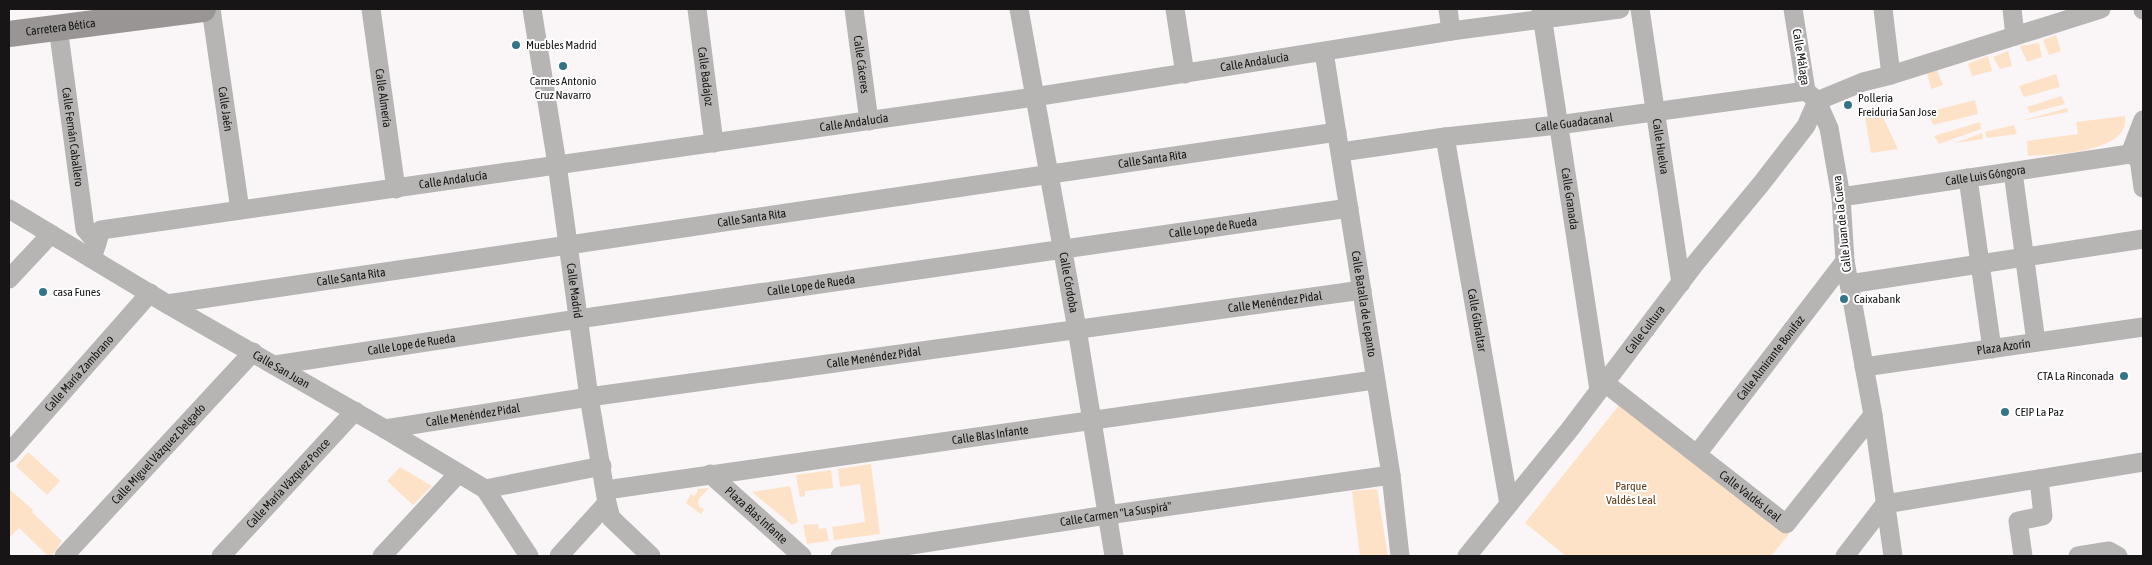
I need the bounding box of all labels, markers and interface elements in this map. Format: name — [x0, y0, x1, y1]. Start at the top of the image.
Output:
street label: Carretera Bética — [25, 16, 96, 39]
street label: Calle Málaga — [1790, 28, 1812, 86]
street label: Calle Cáceres — [851, 35, 872, 94]
place label: Muebles Madrid — [526, 38, 597, 52]
marker: Muebles Madrid — [510, 39, 522, 51]
street label: Calle Badajoz — [695, 46, 716, 108]
street label: Calle Andalucía — [1219, 50, 1290, 74]
marker: Carnes Antonio Cruz Navarro — [557, 60, 569, 72]
street label: Calle Almería — [372, 68, 394, 129]
place label: Carnes Antonio Cruz Navarro — [530, 74, 597, 102]
street label: Calle Jaén — [215, 86, 236, 132]
street label: Calle Fernán Caballero — [59, 87, 86, 188]
place label: Polleria Freiduria San Jose — [1858, 91, 1937, 119]
marker: Polleria Freiduria San Jose — [1842, 99, 1854, 111]
street label: Calle Guadacanal — [1535, 110, 1615, 134]
street label: Calle Andalucía — [819, 111, 889, 134]
street label: Calle Huelva — [1649, 118, 1672, 175]
street label: Calle Santa Rita — [1117, 147, 1188, 171]
street label: Calle Luis Góngora — [1944, 163, 2026, 188]
street label: Calle Granada — [1558, 167, 1582, 231]
street label: Calle Andalucía — [418, 168, 488, 192]
street label: Calle Juan de la Cueva — [1830, 175, 1854, 273]
street label: Calle Santa Rita — [716, 206, 787, 230]
street label: Calle Lope de Rueda — [1168, 214, 1258, 241]
street label: Calle Batalla de Lepanto — [1349, 250, 1379, 358]
street label: Calle Córdoba — [1056, 251, 1081, 314]
street label: Calle Madrid — [564, 262, 585, 319]
street label: Calle Santa Rita — [316, 265, 386, 289]
street label: Calle Lope de Rueda — [766, 272, 856, 299]
place label: casa Funes — [53, 285, 101, 299]
marker: casa Funes — [37, 286, 49, 298]
street label: Calle Menéndez Pidal — [1227, 288, 1324, 315]
street label: Calle Gibraltar — [1465, 288, 1489, 353]
place label: Caixabank — [1854, 292, 1901, 306]
marker: Caixabank — [1838, 293, 1850, 305]
street label: Calle Cultura — [1622, 303, 1668, 357]
street label: Calle Almirante Bonifaz — [1734, 312, 1808, 403]
street label: Calle Lope de Rueda — [366, 331, 456, 358]
street label: Calle María Zambrano — [42, 332, 117, 415]
street label: Plaza Azorín — [1976, 336, 2031, 358]
street label: Calle Menéndez Pidal — [826, 344, 923, 371]
street label: Calle San Juan — [250, 348, 312, 391]
place label: CTA La Rinconada — [2037, 369, 2114, 383]
marker: CTA La Rinconada — [2118, 370, 2130, 382]
street label: Calle Miguel Vázquez Delgado — [109, 401, 209, 507]
street label: Calle Menéndez Pidal — [425, 401, 522, 429]
place label: CEIP La Paz — [2015, 405, 2064, 419]
marker: CEIP La Paz — [1999, 406, 2011, 418]
street label: Calle Blas Infante — [951, 423, 1029, 447]
street label: Calle María Vázquez Ponce — [243, 436, 333, 531]
street label: Calle Valdés Leal — [1716, 468, 1784, 525]
park label: Parque Valdés Leal — [1606, 479, 1657, 507]
street label: Plaza Blas Infante — [722, 484, 790, 547]
street label: Calle Carmen "La Suspirá" — [1059, 499, 1173, 529]

